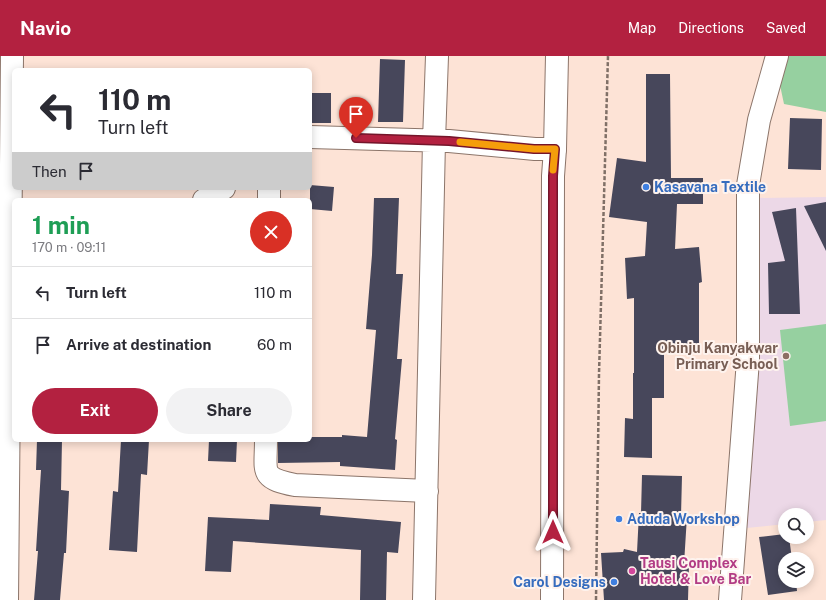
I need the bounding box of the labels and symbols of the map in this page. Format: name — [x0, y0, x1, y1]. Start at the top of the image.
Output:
pin — [339, 97, 373, 138]
place label: Kasavana Textile — [654, 179, 766, 195]
marker: Kasavana Textile — [641, 182, 651, 192]
place label: Obinju Kanyakwar Primary School — [657, 340, 778, 372]
marker: Obinju Kanyakwar Primary School — [781, 351, 791, 361]
position arrow — [532, 511, 574, 553]
place label: Aduda Workshop — [627, 511, 740, 527]
marker: Aduda Workshop — [614, 514, 624, 524]
place label: Tausi Complex Hotel & Love Bar — [640, 555, 752, 587]
marker: Tausi Complex Hotel & Love Bar — [627, 566, 637, 576]
place label: Carol Designs — [513, 574, 606, 590]
marker: Carol Designs — [609, 577, 619, 587]

